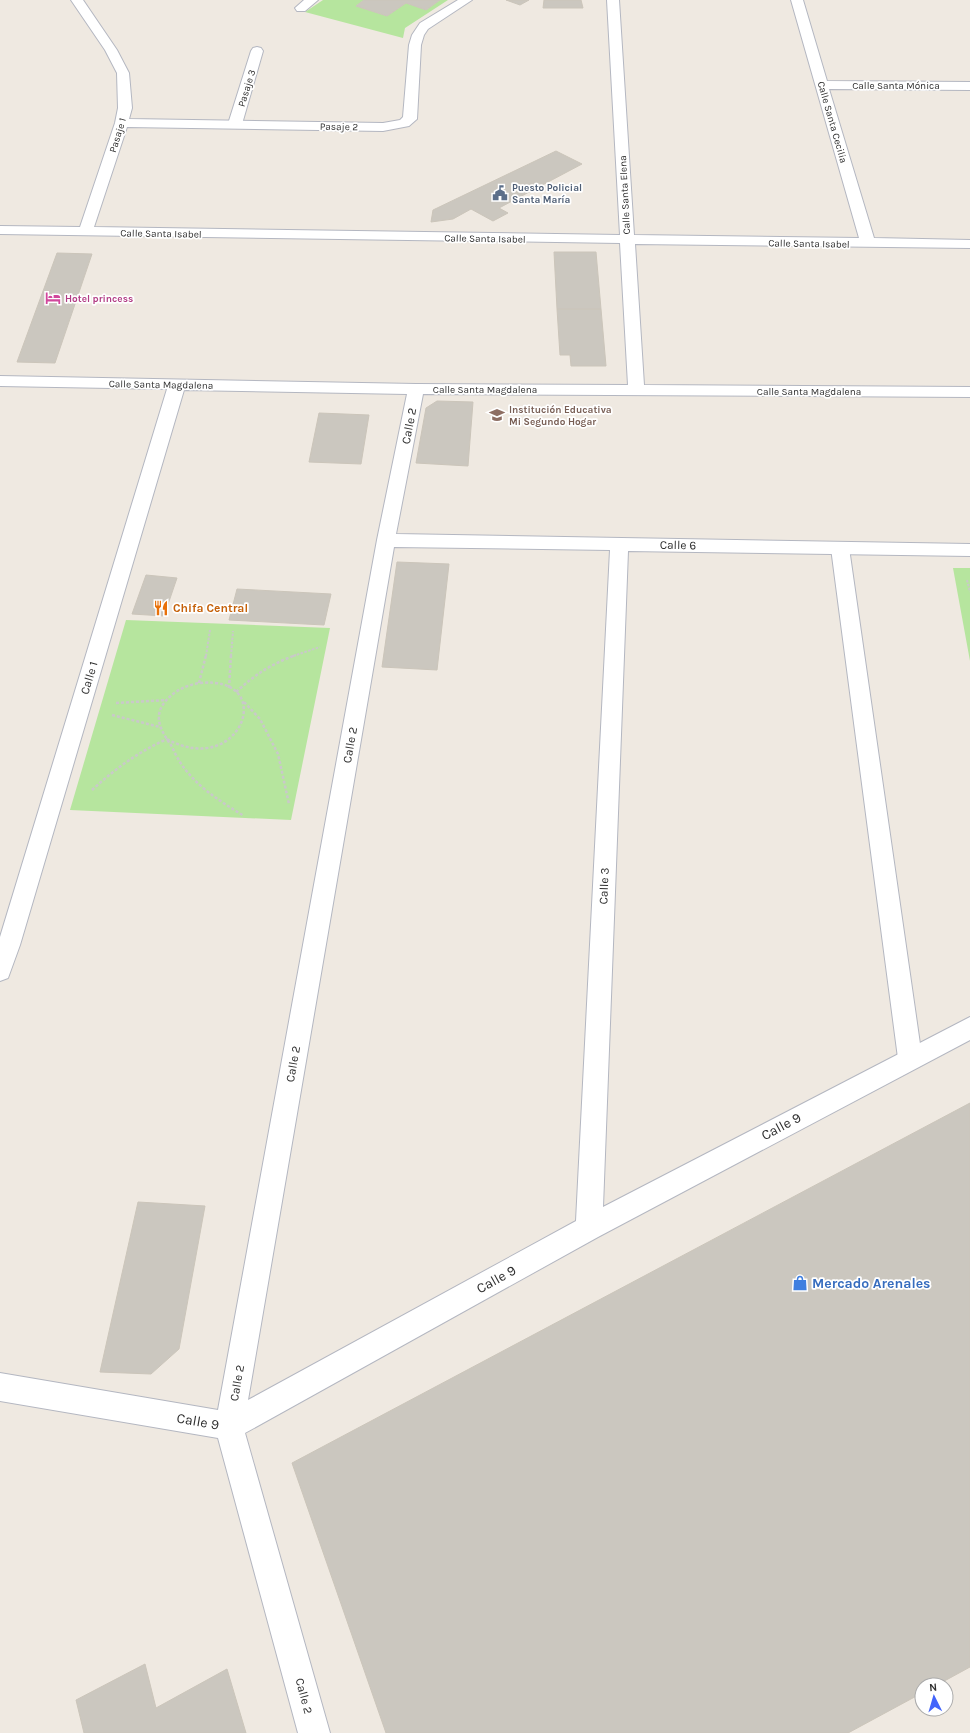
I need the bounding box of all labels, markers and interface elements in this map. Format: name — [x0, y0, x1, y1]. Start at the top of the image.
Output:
street label: Pasaje 3 — [236, 68, 258, 108]
street label: Calle Santa Cecilia — [815, 80, 849, 165]
street label: Calle Santa Mónica — [852, 80, 940, 92]
street label: Pasaje 1 — [107, 116, 129, 154]
street label: Pasaje 2 — [320, 121, 358, 133]
street label: Calle Santa Elena — [617, 155, 633, 235]
place label: Puesto Policial Santa María — [512, 182, 582, 206]
public building icon: Puesto Policial Santa María — [491, 184, 509, 202]
street label: Calle Santa Isabel — [120, 227, 202, 241]
street label: Calle Santa Isabel — [444, 232, 526, 246]
street label: Calle Santa Isabel — [768, 237, 850, 251]
hotel icon: Hotel princess — [44, 289, 62, 307]
place label: Hotel princess — [65, 293, 133, 305]
street label: Calle Santa Magdalena — [109, 378, 213, 392]
street label: Calle Santa Magdalena — [433, 384, 537, 396]
street label: Calle Santa Magdalena — [757, 386, 861, 398]
place label: Institución Educativa Mi Segundo Hogar — [509, 404, 612, 428]
school or university icon: Institución Educativa Mi Segundo Hogar — [488, 406, 506, 424]
street label: Calle 2 — [399, 407, 419, 445]
street label: Calle 6 — [660, 538, 697, 552]
restaurant icon: Chifa Central — [152, 599, 170, 617]
place label: Chifa Central — [173, 601, 248, 615]
street label: Calle 1 — [77, 660, 101, 696]
street label: Calle 2 — [340, 726, 360, 764]
street label: Calle 3 — [596, 867, 612, 905]
street label: Calle 2 — [283, 1045, 303, 1083]
street label: Calle 9 — [758, 1109, 804, 1144]
street label: Calle 9 — [473, 1262, 519, 1297]
shop icon: Mercado Arenales — [791, 1274, 809, 1292]
place label: Mercado Arenales — [812, 1275, 930, 1292]
street label: Calle 2 — [227, 1364, 247, 1402]
street label: Calle 9 — [175, 1409, 220, 1434]
street label: Calle 2 — [292, 1676, 316, 1716]
north arrow — [914, 1677, 954, 1717]
text: N — [929, 1681, 938, 1694]

